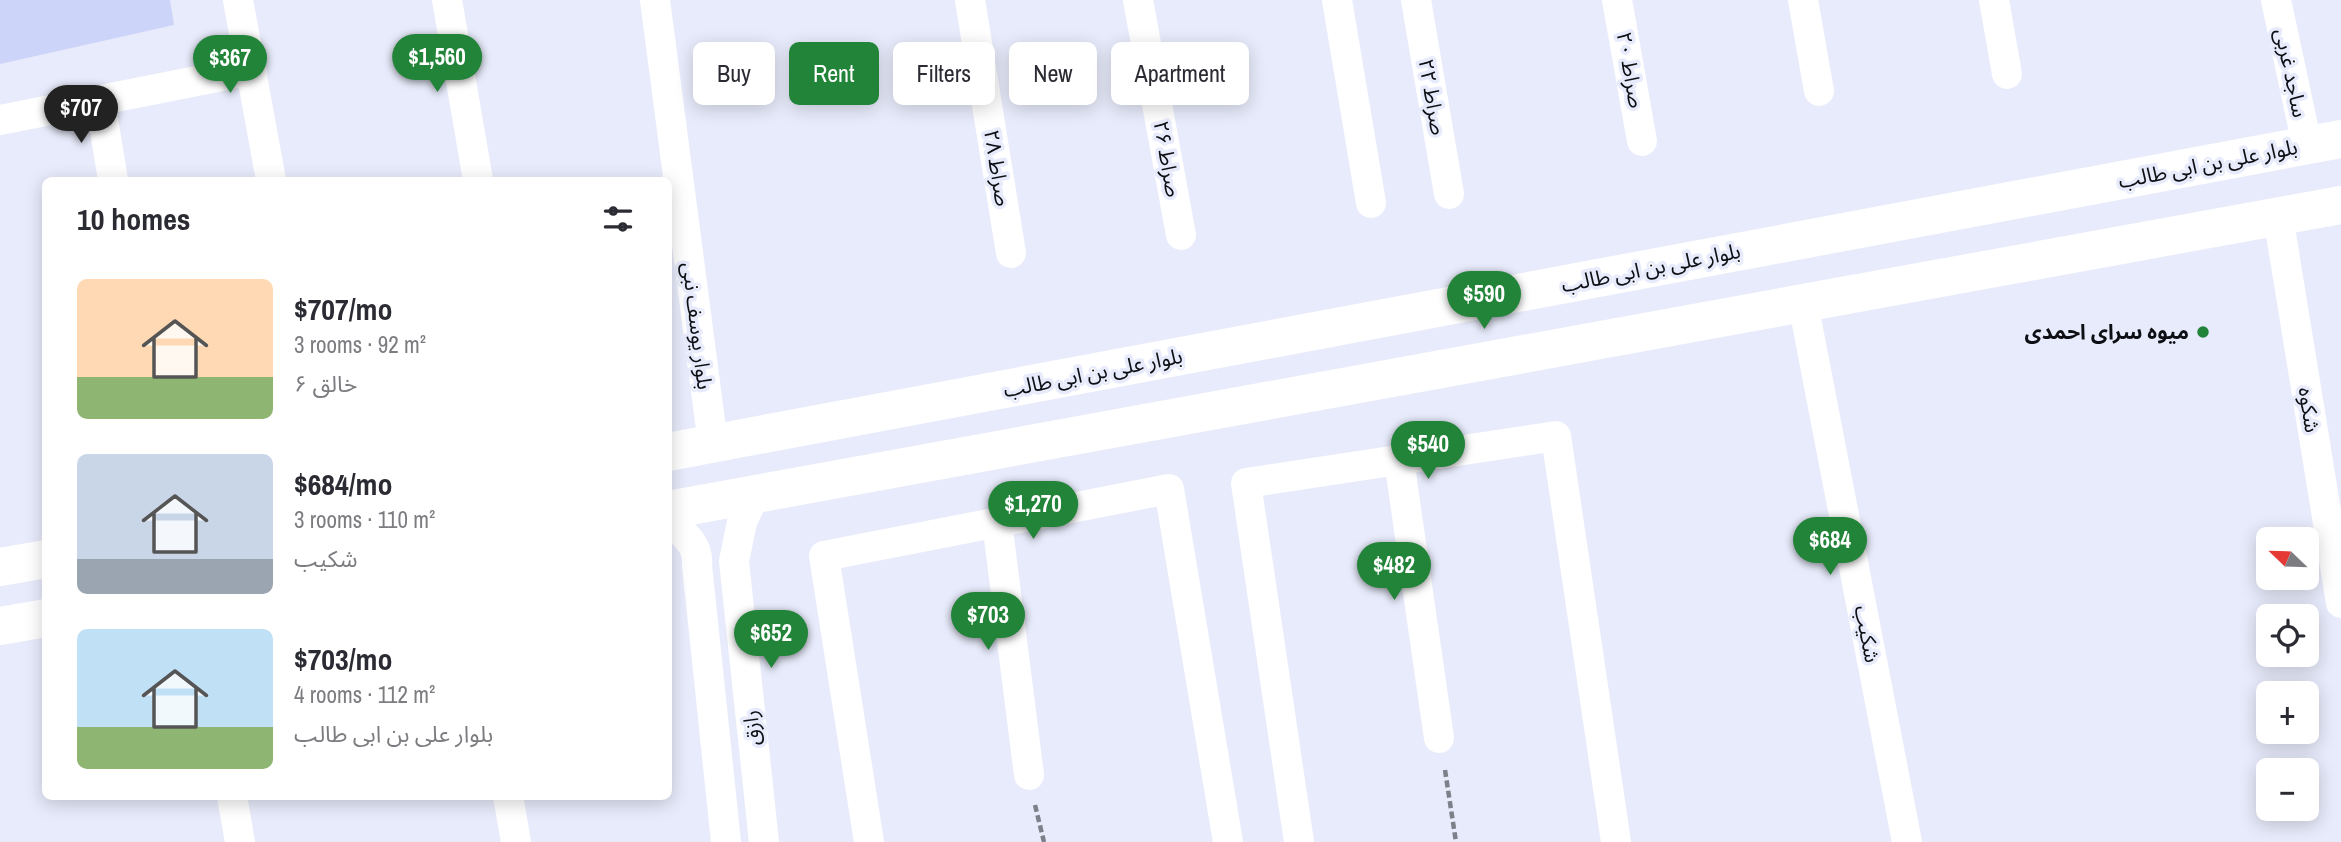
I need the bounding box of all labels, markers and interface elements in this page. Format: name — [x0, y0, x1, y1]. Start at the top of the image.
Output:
street label: ساجد غربی — [2268, 26, 2315, 120]
street label: صراط ۲۰ — [1610, 29, 1651, 110]
pin: $1,560 — [380, 34, 494, 94]
pin: $367 — [189, 36, 271, 95]
text: $1,560 — [408, 41, 466, 72]
text: $367 — [209, 42, 251, 73]
chip: Buy — [693, 42, 775, 105]
chip: Rent — [789, 42, 879, 105]
chip: Filters — [893, 42, 995, 105]
chip: New — [1009, 42, 1097, 105]
chip: Apartment — [1111, 42, 1249, 105]
street label: صراط ۲۲ — [1412, 56, 1453, 137]
pin: $707 — [40, 86, 122, 145]
text: $707 — [60, 92, 102, 123]
street label: صراط ۲۶ — [1147, 118, 1188, 199]
street label: صراط ۲۸ — [977, 128, 1018, 208]
street label: بلوار علی بن ابی طالب — [2116, 132, 2300, 195]
text: 10 homes — [77, 199, 191, 239]
icon: filters — [599, 200, 637, 238]
street label: بلوار علی بن ابی طالب — [1559, 236, 1743, 299]
street label: بلوار یوسف نبی — [675, 261, 720, 391]
pin: $590 — [1443, 272, 1525, 331]
text: $590 — [1463, 278, 1505, 309]
text: $707/mo — [294, 289, 392, 329]
icon: home — [133, 307, 217, 391]
place label: میوه سرای احمدی — [2025, 317, 2189, 346]
marker: میوه سرای احمدی — [2195, 324, 2211, 340]
text: 3 rooms · 92 m² — [294, 329, 426, 360]
street label: بلوار علی بن ابی طالب — [1001, 341, 1185, 404]
text: خالق ۶ — [294, 368, 357, 399]
street label: شکوه — [2292, 385, 2327, 435]
pin: $540 — [1387, 421, 1469, 481]
text: $540 — [1407, 428, 1449, 459]
text: $684/mo — [294, 464, 392, 504]
icon: home — [133, 482, 217, 566]
pin: $1,270 — [976, 482, 1090, 541]
text: $1,270 — [1004, 488, 1062, 519]
text: 3 rooms · 110 m² — [294, 504, 435, 535]
pin: $684 — [1789, 518, 1871, 577]
text: $684 — [1809, 524, 1851, 555]
north arrow — [2256, 527, 2319, 590]
map controls — [2256, 527, 2319, 821]
pin: $482 — [1353, 542, 1435, 602]
text: شکیب — [294, 543, 357, 574]
text: $482 — [1373, 549, 1415, 580]
pin: $703 — [947, 592, 1029, 652]
text: $703 — [967, 599, 1009, 630]
street label: شکیب — [1848, 603, 1887, 665]
button: locate — [2256, 604, 2319, 667]
pin: $652 — [730, 610, 812, 670]
text: $652 — [750, 617, 792, 648]
text: $703/mo — [294, 639, 392, 679]
icon: home — [133, 657, 217, 741]
text: 4 rooms · 112 m² — [294, 679, 435, 710]
button: + — [2256, 681, 2319, 744]
street label: رازق — [735, 709, 768, 747]
text: بلوار علی بن ابی طالب — [294, 718, 493, 749]
button: − — [2256, 758, 2319, 821]

